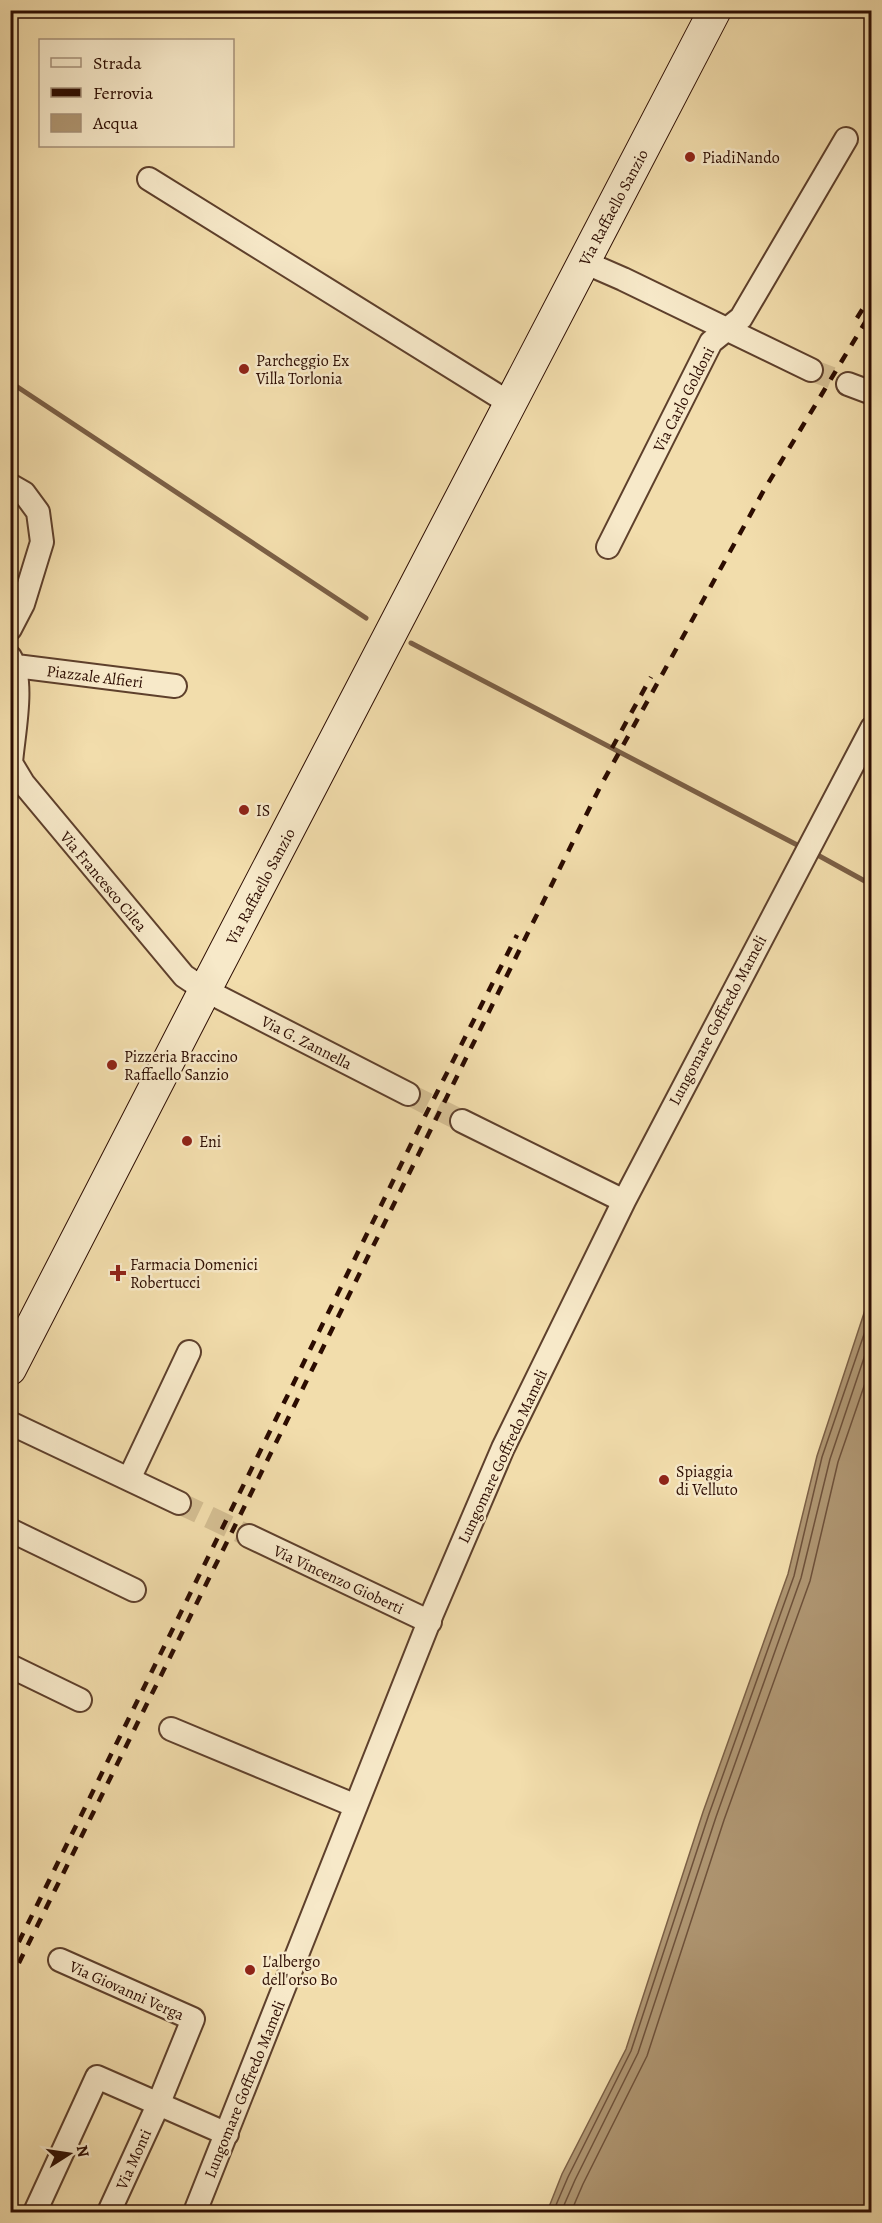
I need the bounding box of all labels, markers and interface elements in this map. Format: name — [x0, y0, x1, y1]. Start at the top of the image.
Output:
legend — [39, 39, 234, 147]
text: Strada — [93, 51, 142, 75]
text: Ferrovia — [93, 81, 154, 105]
text: Acqua — [92, 111, 139, 135]
street label: Via Raffaello Sanzio — [573, 145, 654, 270]
place label: PiadiNando — [702, 147, 780, 169]
marker: PiadiNando — [683, 150, 697, 164]
street label: Via Carlo Goldoni — [648, 343, 720, 457]
place label: Parcheggio Ex Villa Torlonia — [255, 350, 349, 390]
marker: Parcheggio Ex Villa Torlonia — [237, 362, 251, 376]
street label: Piazzale Alfieri — [45, 660, 144, 694]
place label: IS — [256, 800, 270, 822]
marker: IS — [237, 803, 251, 817]
street label: Via Raffaello Sanzio — [220, 824, 301, 949]
street label: Via Francesco Cilea — [54, 826, 152, 937]
street label: Lungomare Goffredo Mameli — [664, 932, 772, 1109]
street label: Via G. Zannella — [256, 1010, 356, 1075]
place label: Pizzeria Braccino Raffaello Sanzio — [124, 1046, 238, 1086]
marker: Pizzeria Braccino Raffaello Sanzio — [105, 1058, 119, 1072]
place label: Eni — [199, 1131, 221, 1153]
marker: Eni — [180, 1134, 194, 1148]
place label: Farmacia Domenici Robertucci — [130, 1254, 258, 1294]
marker: Farmacia Domenici Robertucci — [111, 1266, 125, 1280]
street label: Lungomare Goffredo Mameli — [453, 1366, 553, 1547]
place label: Spiaggia di Velluto — [676, 1461, 738, 1501]
marker: Spiaggia di Velluto — [657, 1473, 671, 1487]
street label: Via Vincenzo Gioberti — [269, 1540, 407, 1620]
place label: L'albergo dell'orso Bo — [262, 1951, 337, 1991]
street label: Via Giovanni Verga — [65, 1955, 188, 2026]
marker: L'albergo dell'orso Bo — [243, 1963, 257, 1977]
street label: Lungomare Goffredo Mameli — [199, 1997, 291, 2181]
north arrow — [39, 2124, 99, 2184]
street label: Via Monti — [110, 2126, 157, 2194]
text: N — [71, 2143, 95, 2159]

